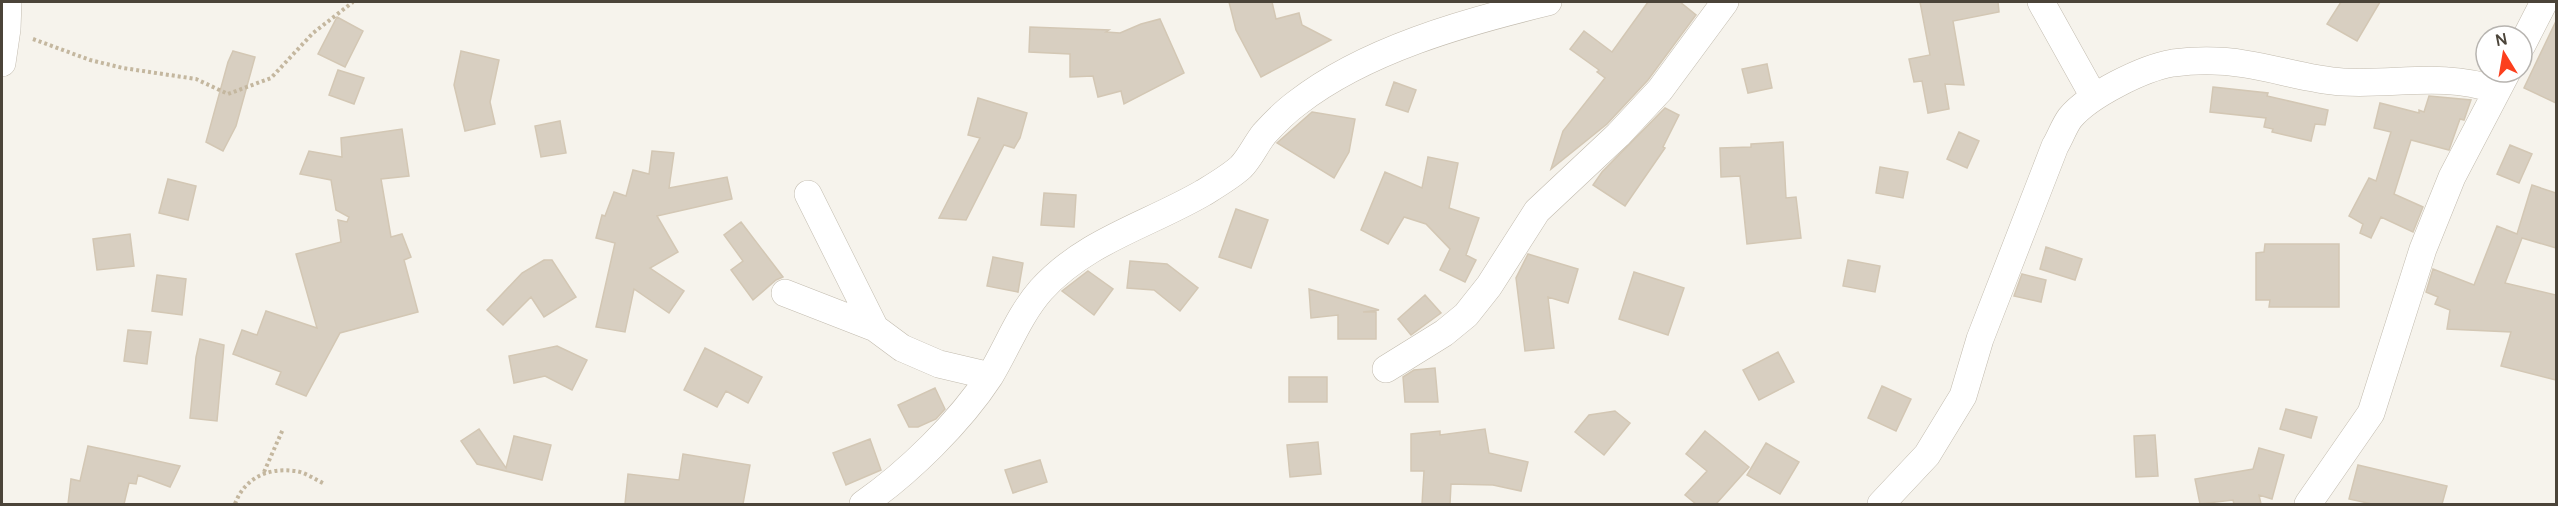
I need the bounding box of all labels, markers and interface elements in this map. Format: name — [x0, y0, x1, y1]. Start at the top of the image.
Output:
north arrow — [2474, 24, 2534, 84]
text: N — [2493, 27, 2509, 51]

